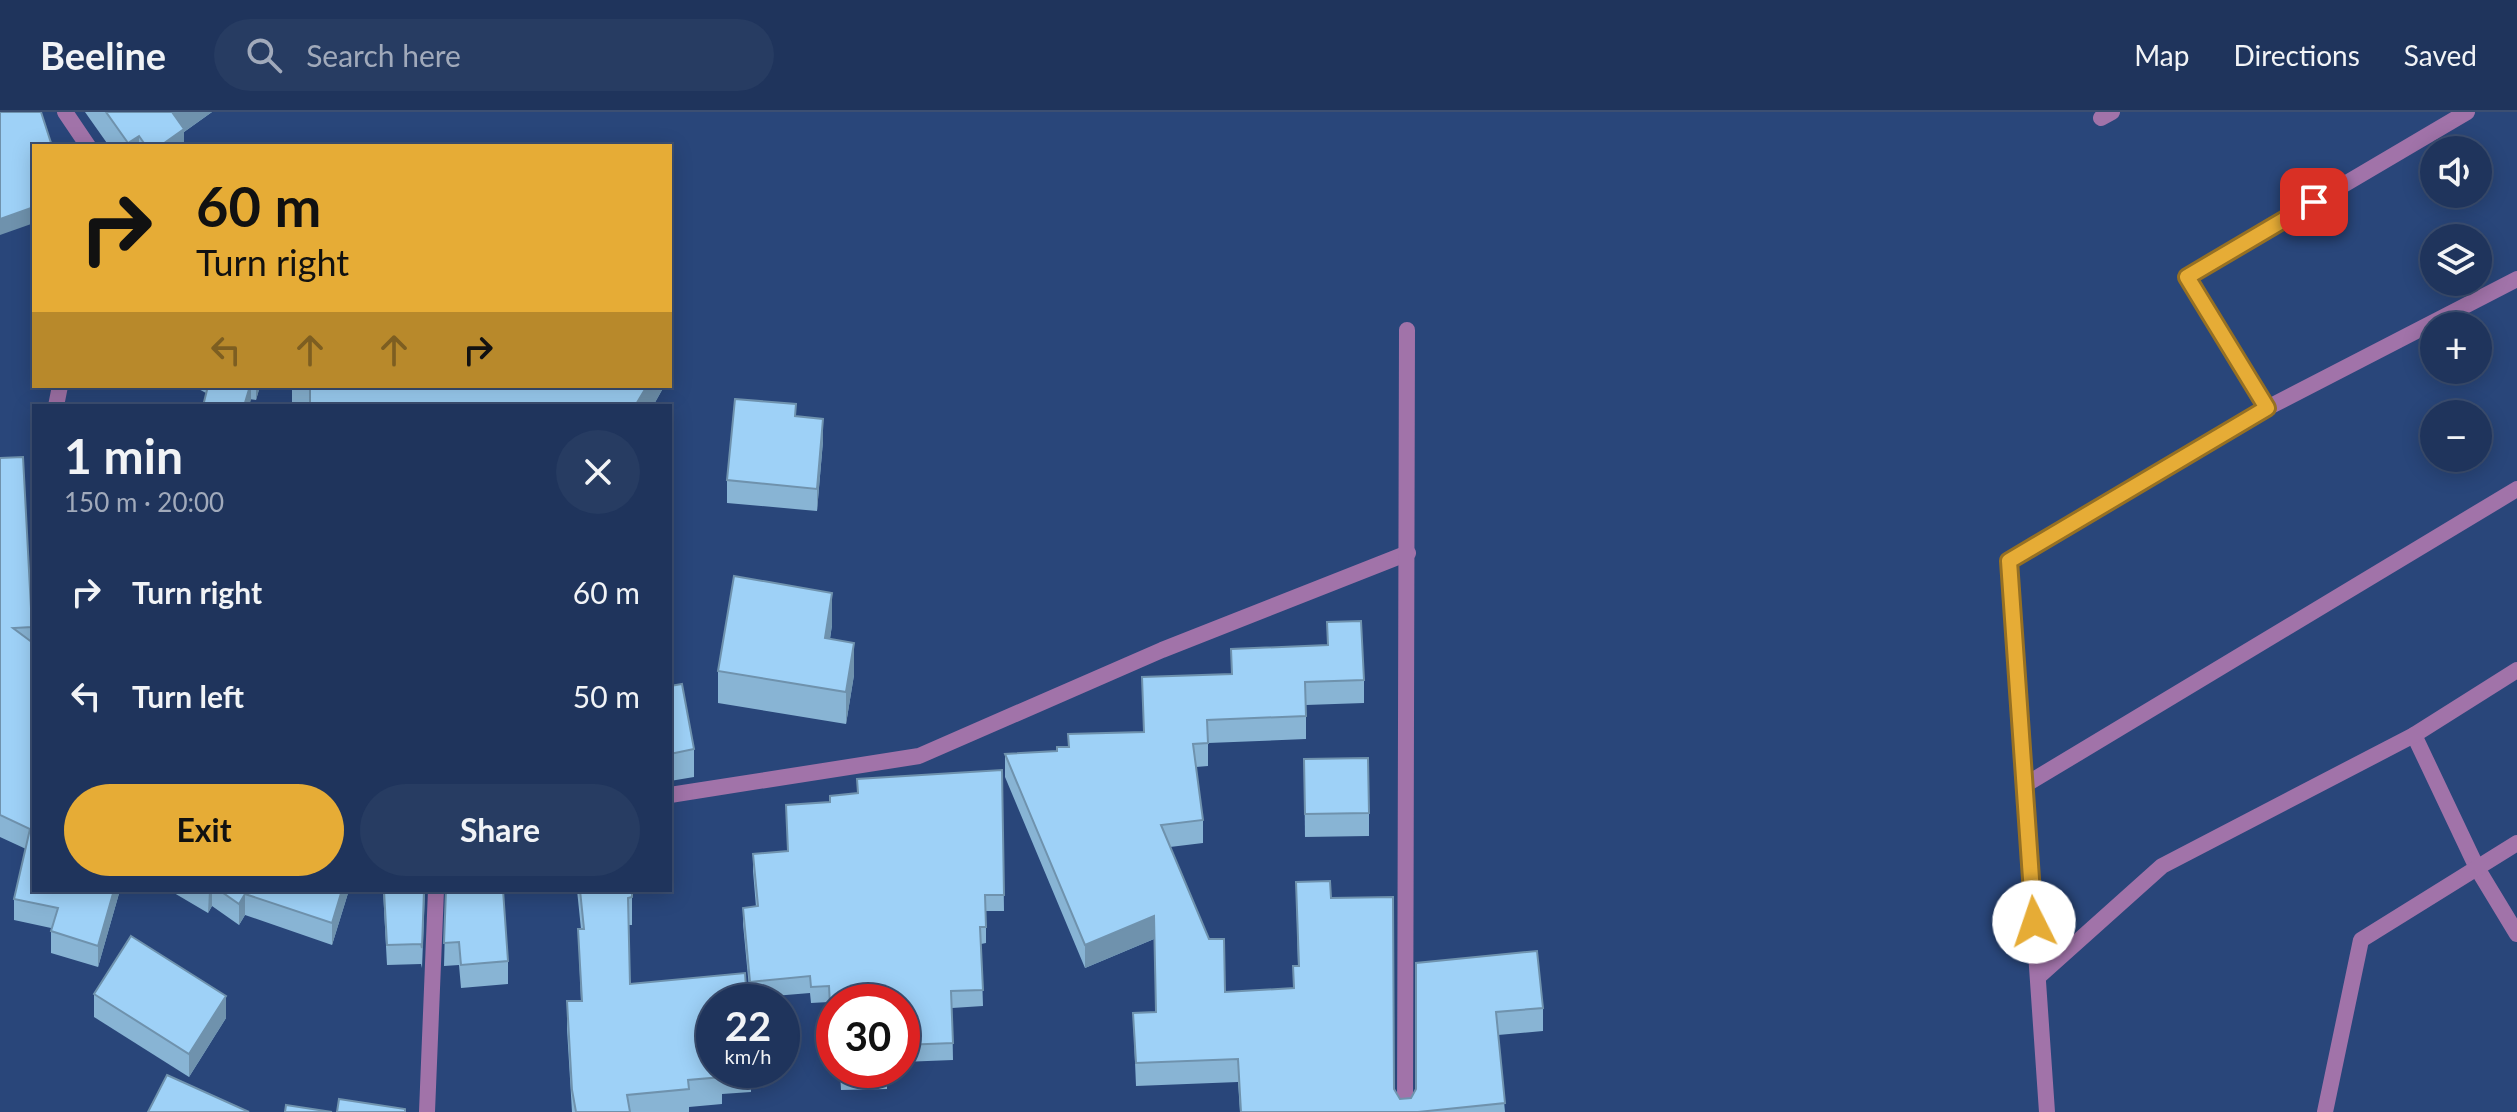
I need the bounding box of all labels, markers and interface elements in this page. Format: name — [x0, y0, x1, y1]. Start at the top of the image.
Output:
search box — [214, 19, 774, 91]
text: Beeline — [40, 32, 166, 78]
icon: search — [242, 33, 286, 77]
text: Search here — [306, 37, 461, 73]
text: Map — [2134, 38, 2189, 72]
text: Directions — [2233, 38, 2360, 72]
text: Saved — [2404, 38, 2477, 72]
map controls — [2420, 136, 2492, 472]
button: sound — [2420, 136, 2492, 208]
pin — [2280, 168, 2348, 236]
text: 60 m — [196, 172, 321, 239]
icon: right — [64, 176, 168, 280]
icon: arrive — [2292, 180, 2336, 224]
button: layers — [2420, 224, 2492, 296]
text: Turn right — [196, 240, 349, 284]
button: + — [2420, 312, 2492, 384]
icon: left — [204, 328, 248, 372]
icon: ahead — [288, 328, 332, 372]
icon: ahead — [372, 328, 416, 372]
icon: right — [456, 328, 500, 372]
button: − — [2420, 400, 2492, 472]
text: 1 min — [64, 427, 183, 484]
button: close — [556, 430, 640, 514]
text: 150 m · 20:00 — [64, 486, 224, 518]
icon: right — [64, 570, 108, 614]
text: Turn right — [132, 574, 262, 610]
text: 60 m — [573, 574, 640, 610]
icon: left — [64, 674, 108, 718]
text: Turn left — [132, 678, 244, 714]
text: 50 m — [573, 678, 640, 714]
button: Exit — [64, 784, 344, 876]
button: Share — [360, 784, 640, 876]
position arrow — [1992, 880, 2076, 964]
speed limit sign: 30 — [816, 984, 920, 1088]
text: 22 — [725, 1002, 771, 1050]
text: km/h — [725, 1044, 771, 1068]

